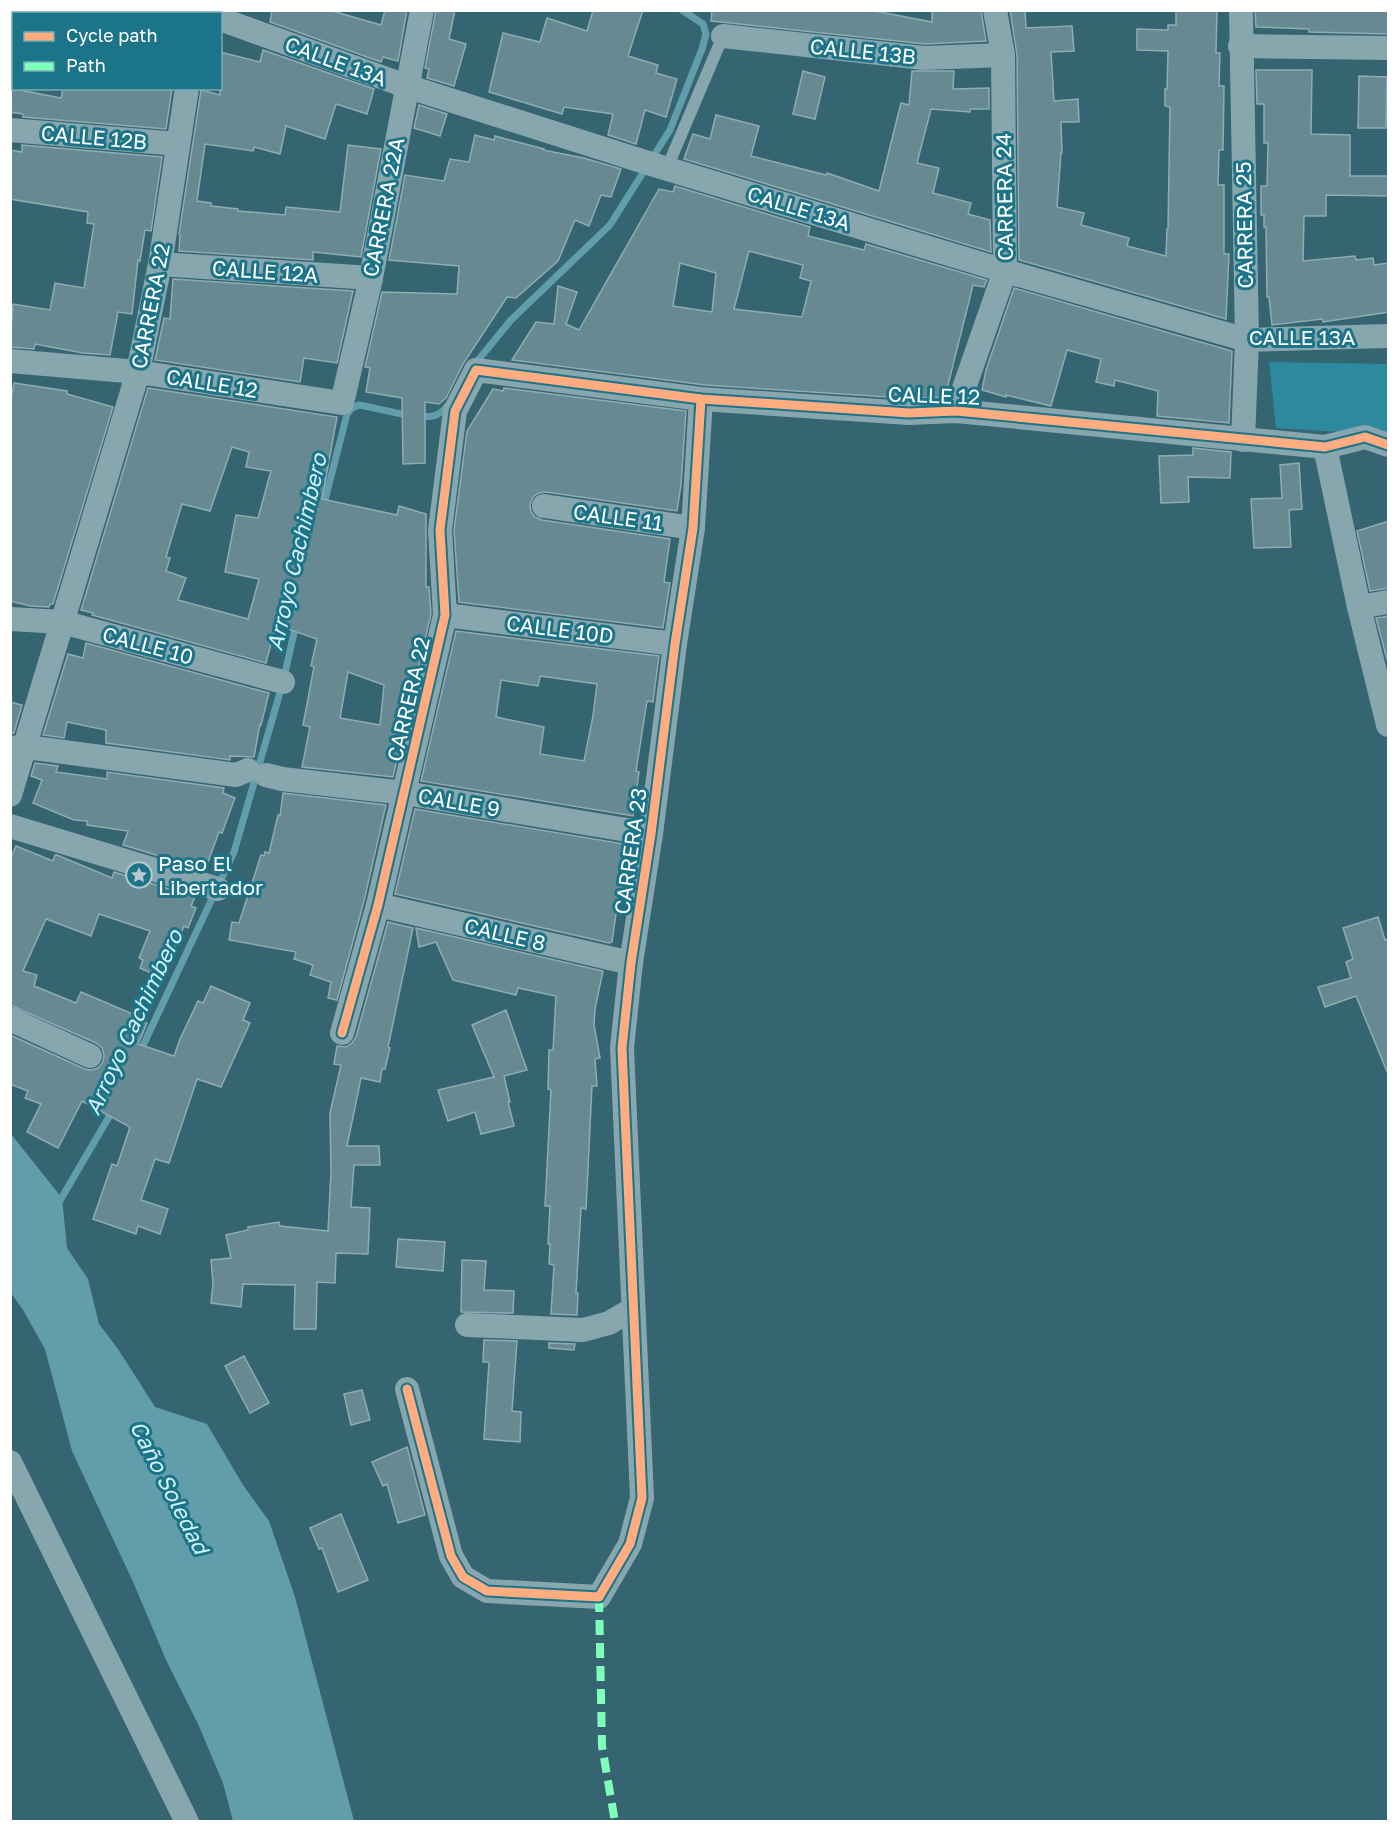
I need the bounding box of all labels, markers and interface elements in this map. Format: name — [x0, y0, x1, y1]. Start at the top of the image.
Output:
legend — [12, 12, 222, 90]
text: Cycle path — [66, 24, 158, 46]
street label: CALLE 13A — [282, 31, 390, 91]
street label: CALLE 13B — [809, 33, 917, 69]
text: Path — [66, 54, 106, 76]
street label: CALLE 12B — [40, 119, 148, 155]
street label: CARRERA 24 — [990, 133, 1018, 261]
street label: CARRERA 22A — [357, 135, 409, 279]
street label: CARRERA 25 — [1230, 161, 1258, 289]
street label: CALLE 13A — [744, 180, 854, 236]
street label: CARRERA 22 — [125, 241, 175, 371]
street label: CALLE 12A — [211, 254, 319, 288]
street label: CALLE 13A — [1249, 324, 1355, 350]
street label: CALLE 12 — [164, 363, 260, 403]
street label: CALLE 12 — [887, 380, 981, 410]
water label: Arroyo Cachimbero — [260, 449, 332, 653]
street label: CALLE 11 — [571, 498, 665, 536]
street label: CALLE 10D — [505, 610, 615, 648]
street label: CALLE 10 — [100, 620, 196, 670]
street label: CARRERA 22 — [381, 634, 435, 764]
street label: CALLE 9 — [416, 782, 502, 822]
street label: CARRERA 23 — [608, 786, 652, 916]
place label: Paso El Libertador — [158, 850, 263, 900]
place icon: Paso El Libertador — [124, 860, 154, 890]
street label: CALLE 8 — [462, 912, 548, 956]
water label: Arroyo Cachimbero — [78, 924, 188, 1119]
water label: Caño Soledad — [125, 1416, 216, 1560]

